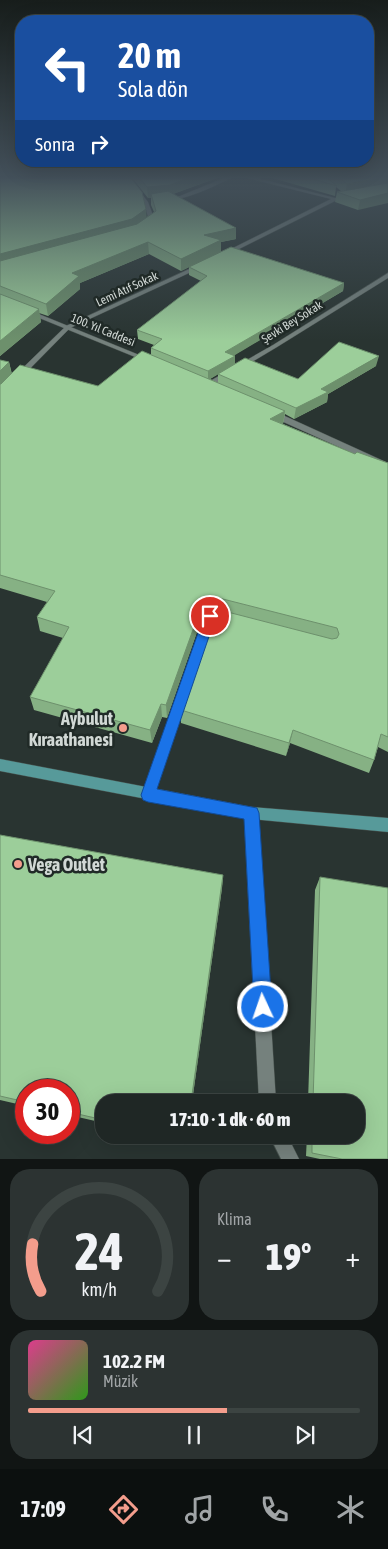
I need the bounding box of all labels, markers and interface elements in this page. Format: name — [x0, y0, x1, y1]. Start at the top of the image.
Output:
icon: left — [35, 35, 100, 100]
text: 20 m — [118, 35, 181, 75]
text: Sola dön — [118, 76, 188, 102]
icon: right — [85, 130, 113, 158]
text: Sonra — [35, 133, 75, 155]
street label: Lemi Atıf Sokak — [94, 268, 161, 310]
street label: Şevki Bey Sokak — [259, 297, 326, 346]
street label: 100. Yıl Caddesi — [69, 311, 137, 349]
pin — [189, 595, 231, 637]
icon: arrive — [196, 602, 224, 630]
place label: Aybulut Kıraathanesi — [29, 708, 114, 750]
marker: Aybulut Kıraathanesi — [117, 722, 129, 734]
place label: Vega Outlet — [27, 854, 106, 875]
marker: Vega Outlet — [12, 858, 24, 870]
position arrow — [236, 980, 288, 1032]
speed limit sign: 30 — [15, 1079, 80, 1144]
text: 17:10 · 1 dk · 60 m — [170, 1108, 290, 1130]
text: Klima — [217, 1210, 252, 1228]
text: 24 — [75, 1221, 124, 1281]
text: 19° — [265, 1235, 312, 1278]
text: − — [217, 1241, 232, 1273]
text: + — [345, 1241, 360, 1273]
text: km/h — [82, 1279, 117, 1300]
text: 102.2 FM — [103, 1350, 165, 1372]
text: Müzik — [103, 1372, 138, 1390]
icon: previous — [69, 1421, 97, 1449]
icon: pause — [180, 1421, 208, 1449]
icon: next — [291, 1421, 319, 1449]
icon: directions — [106, 1492, 141, 1527]
icon: music — [182, 1492, 217, 1527]
icon: phone — [257, 1492, 292, 1527]
icon: climate — [333, 1492, 368, 1527]
text: 17:09 — [20, 1496, 66, 1522]

